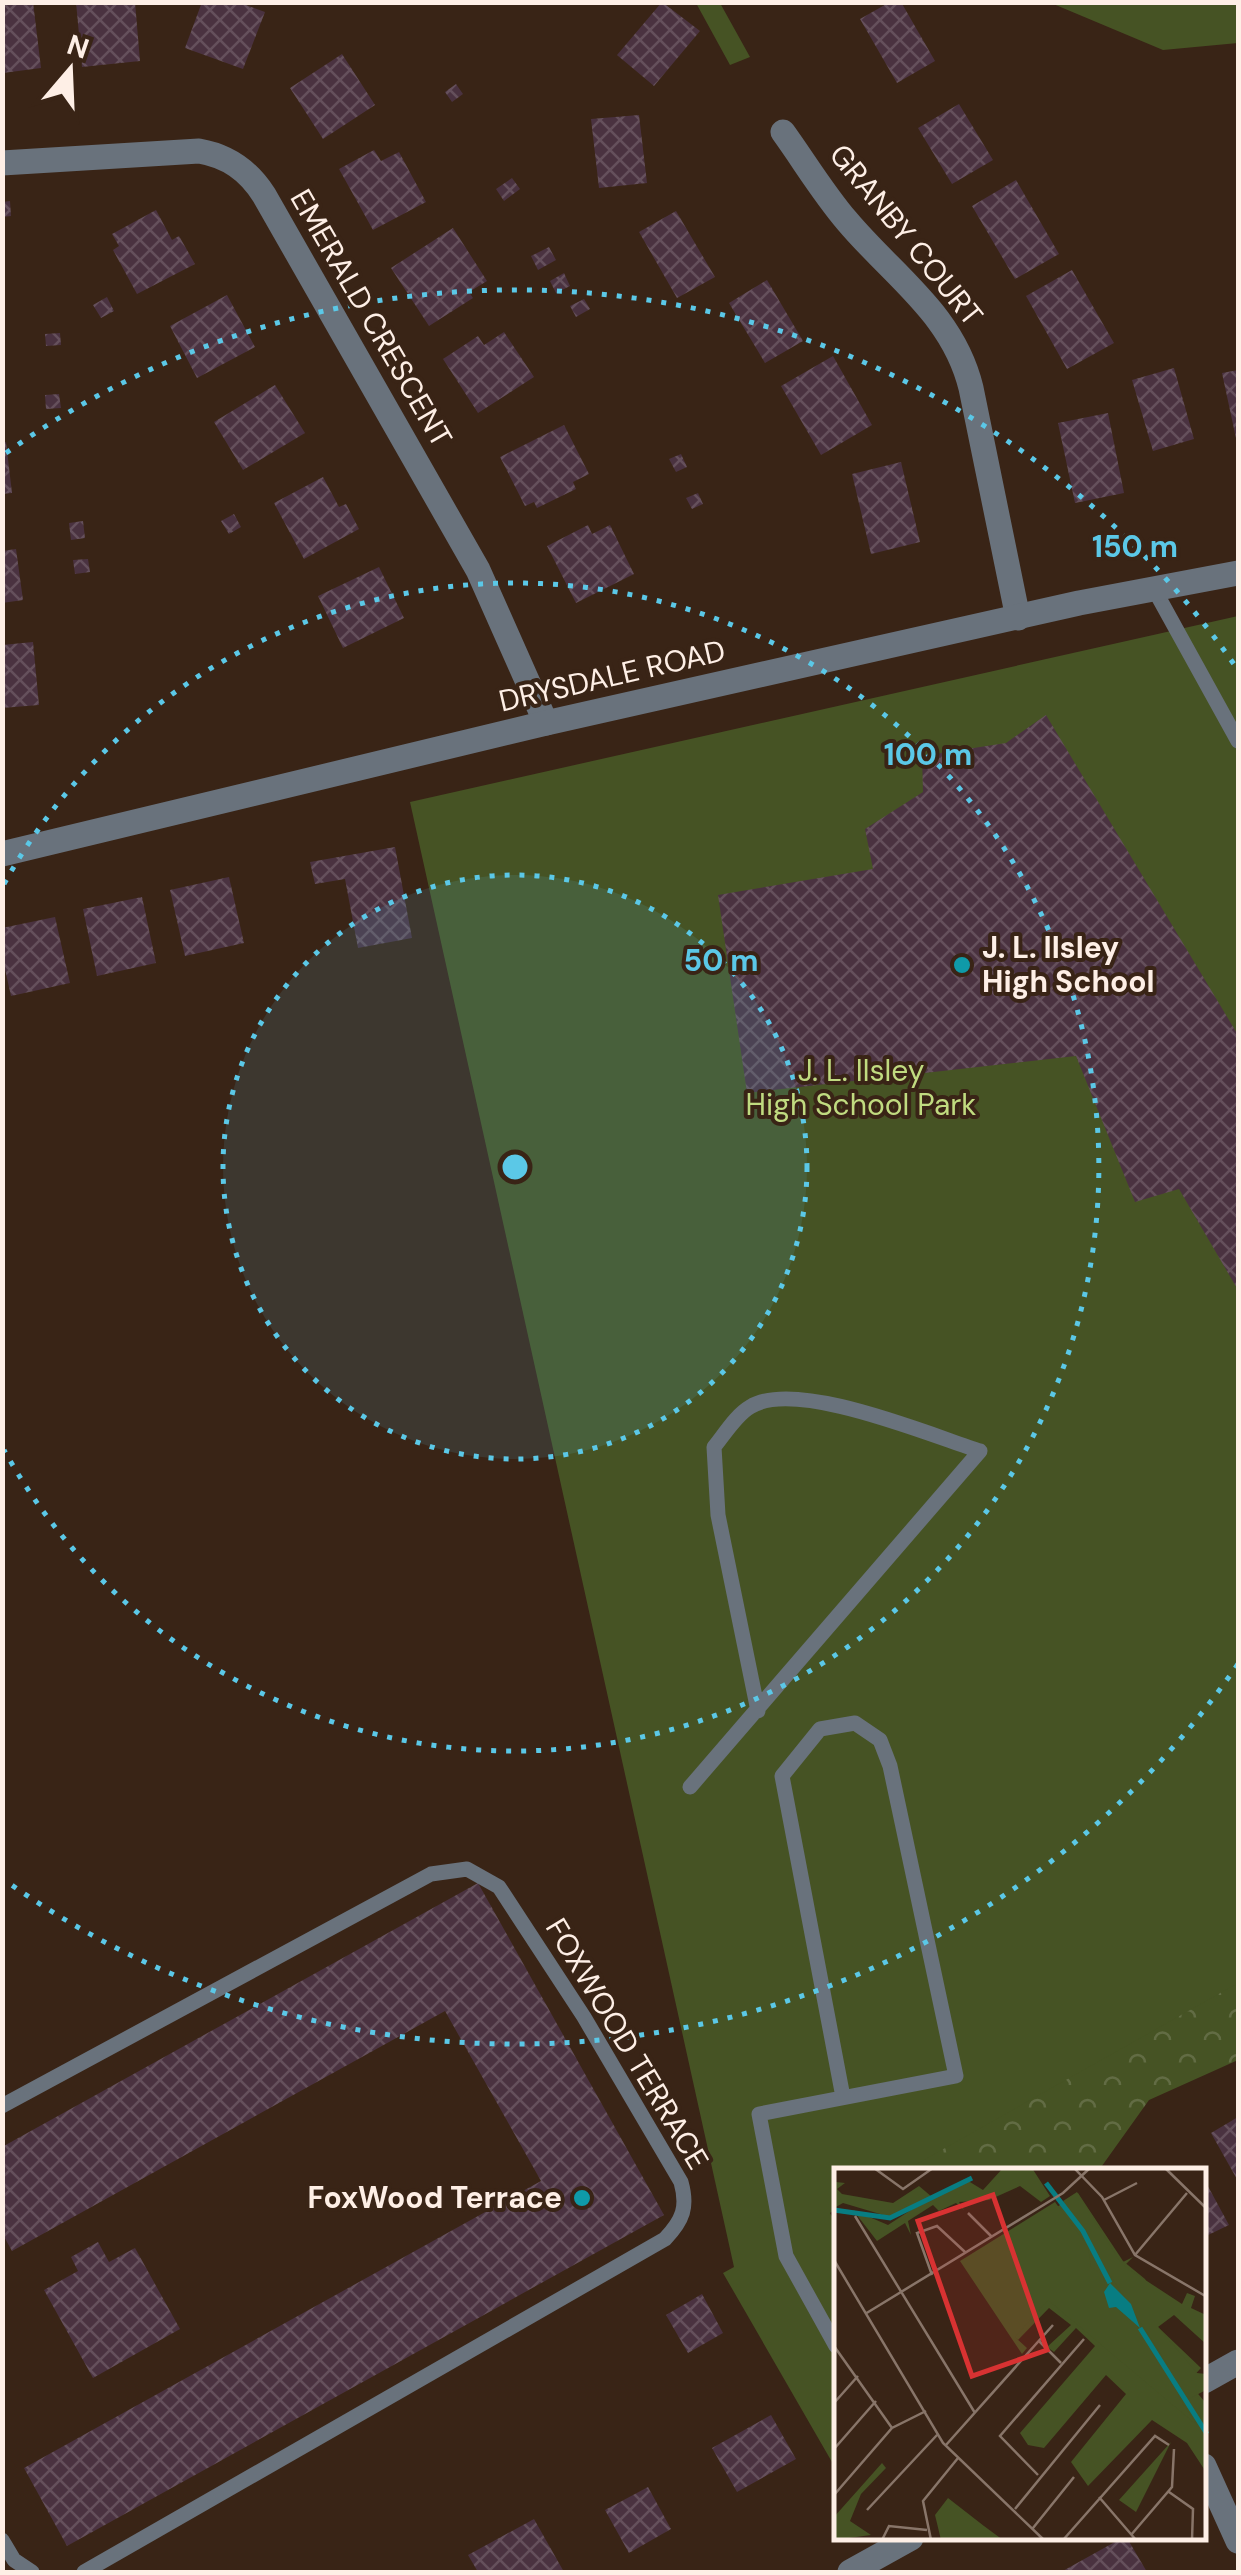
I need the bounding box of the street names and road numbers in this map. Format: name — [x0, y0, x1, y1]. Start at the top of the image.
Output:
street label: GRANBY COURT — [821, 136, 992, 334]
street label: EMERALD CRESCENT — [282, 182, 461, 454]
street label: DRYSDALE ROAD — [495, 631, 729, 721]
street label: FOXWOOD TERRACE — [537, 1911, 718, 2176]

